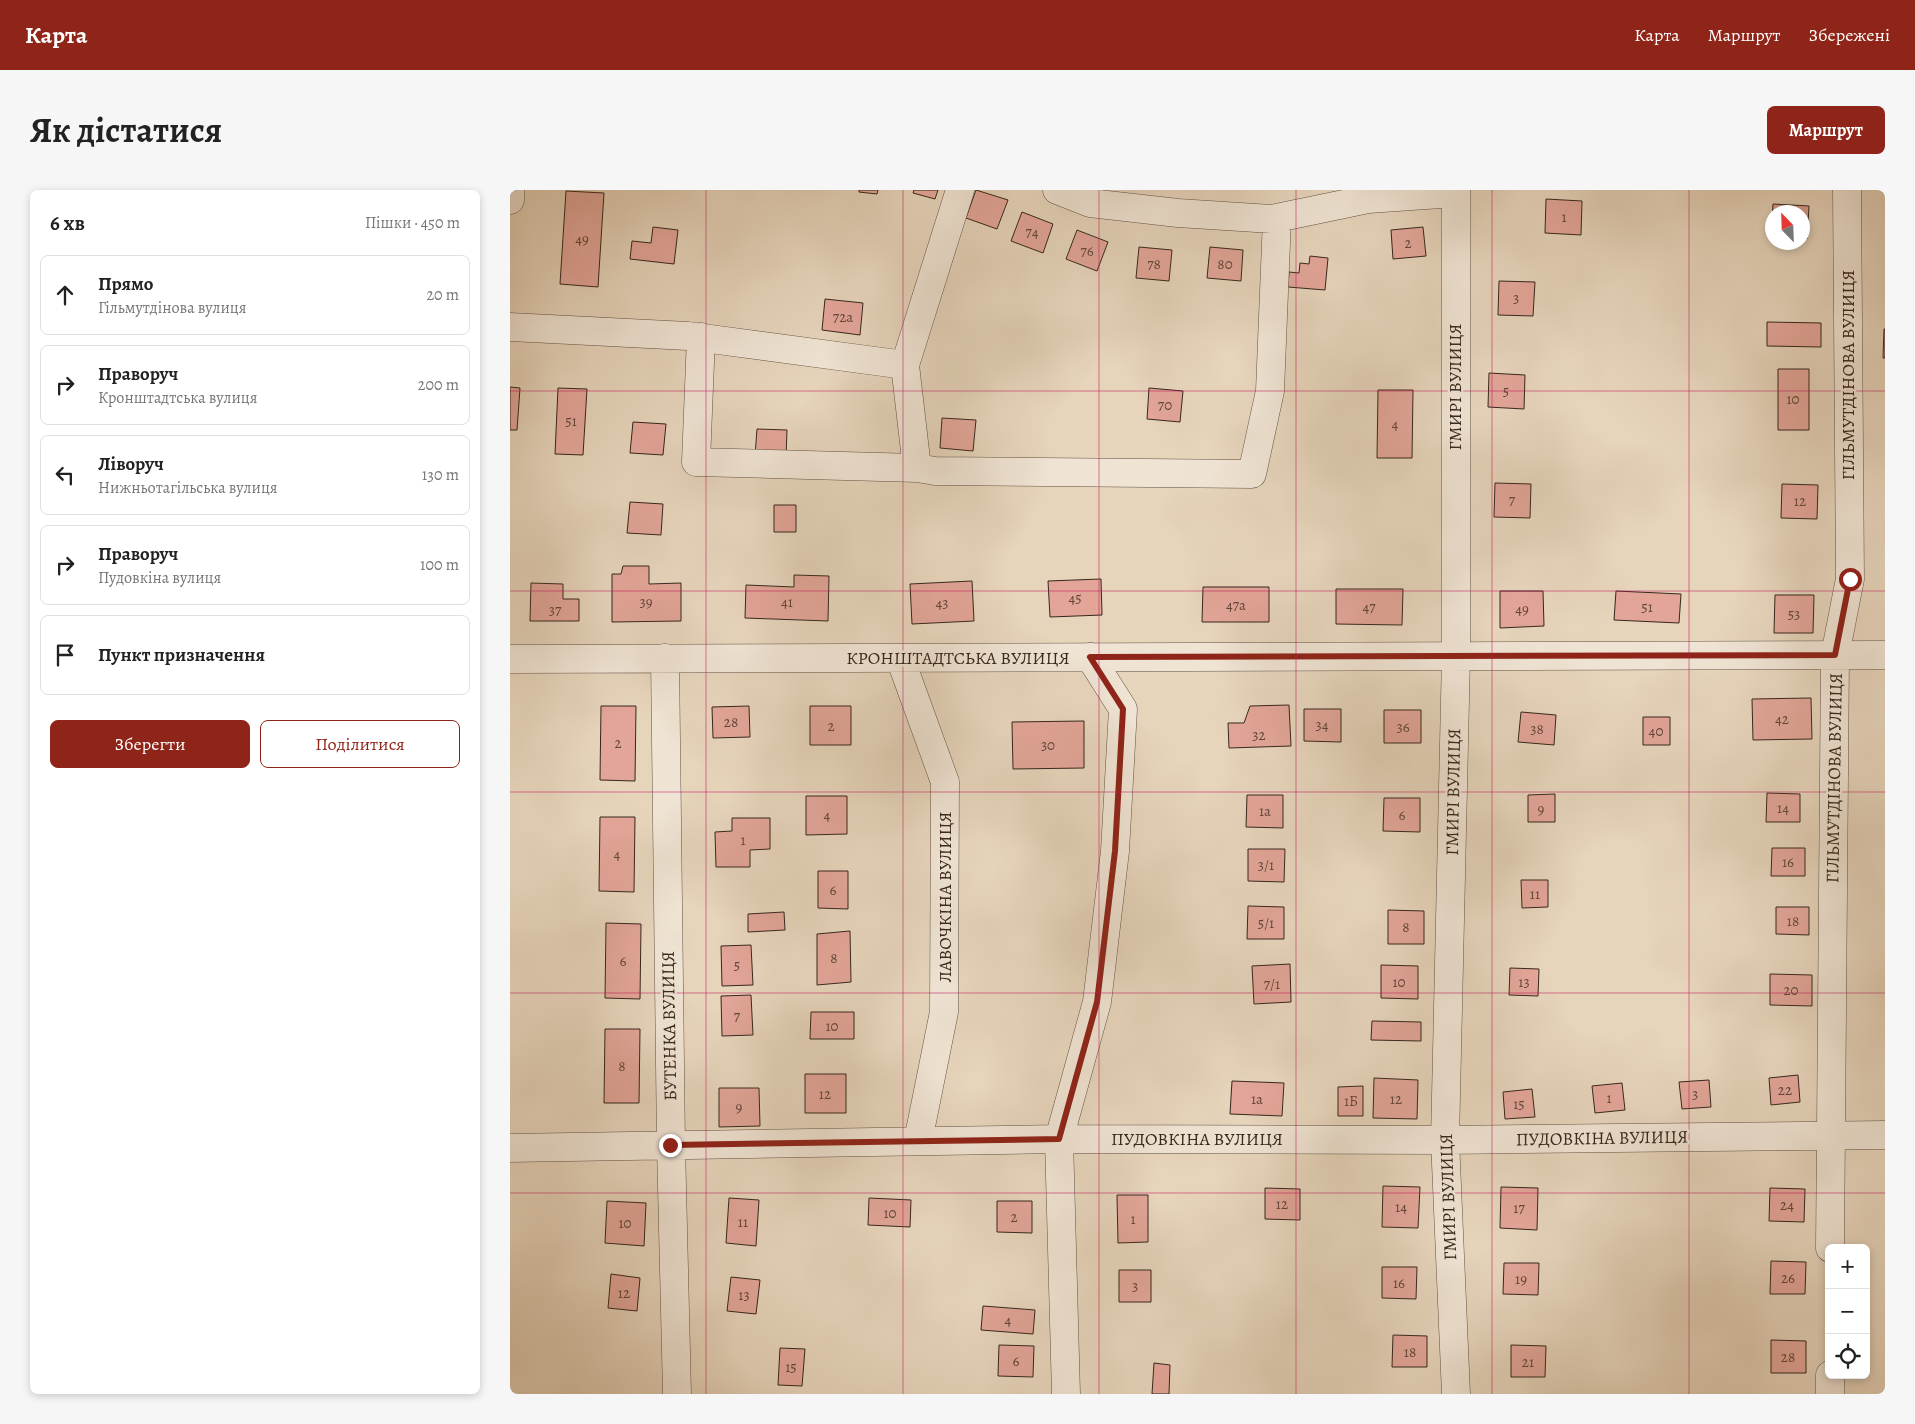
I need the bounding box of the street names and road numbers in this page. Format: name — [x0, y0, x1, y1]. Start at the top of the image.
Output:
street label: ГІЛЬМУТДІНОВА ВУЛИЦЯ — [1836, 270, 1860, 480]
street label: ГМИРІ ВУЛИЦЯ — [1443, 323, 1467, 451]
street label: КРОНШТАДТСЬКА ВУЛИЦЯ — [846, 646, 1070, 670]
street label: ГІЛЬМУТДІНОВА ВУЛИЦЯ — [1820, 673, 1848, 883]
street label: ГМИРІ ВУЛИЦЯ — [1440, 728, 1466, 856]
street label: ЛАВОЧКІНА ВУЛИЦЯ — [933, 812, 957, 983]
street label: БУТЕНКА ВУЛИЦЯ — [656, 951, 682, 1101]
street label: ПУДОВКІНА ВУЛИЦЯ — [1516, 1124, 1688, 1152]
street label: ПУДОВКІНА ВУЛИЦЯ — [1111, 1127, 1283, 1151]
street label: ГМИРІ ВУЛИЦЯ — [1434, 1133, 1462, 1261]

